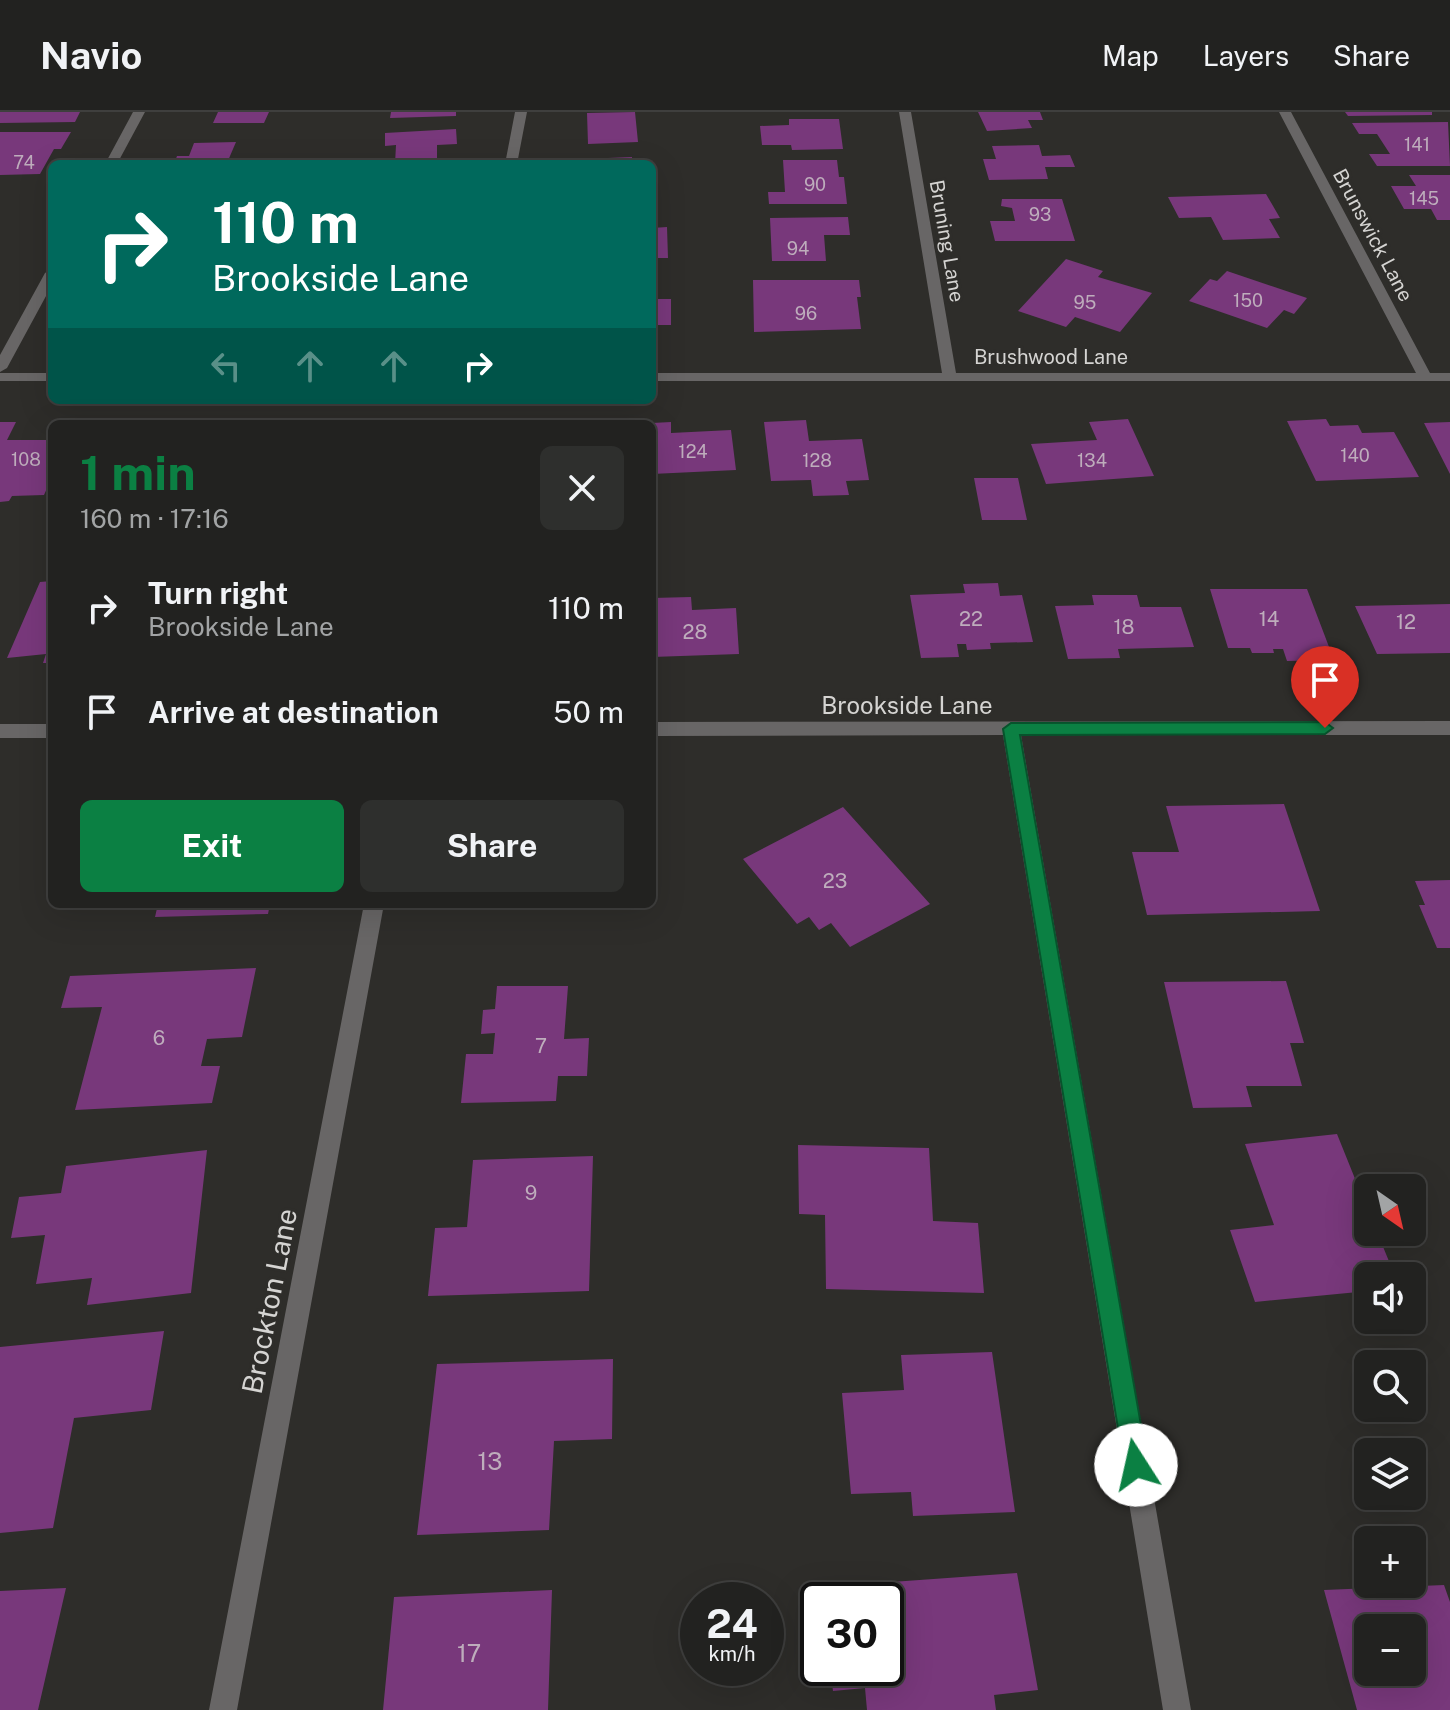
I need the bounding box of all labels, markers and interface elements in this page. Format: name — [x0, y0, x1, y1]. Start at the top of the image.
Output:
text: Navio — [40, 33, 142, 78]
text: Map — [1102, 39, 1159, 72]
text: Layers — [1203, 39, 1289, 72]
text: Share — [1333, 39, 1410, 72]
house number: 141 — [1404, 134, 1430, 155]
house number: 74 — [13, 152, 35, 173]
street label: Brunswick Lane — [1328, 164, 1418, 306]
house number: 90 — [804, 174, 826, 195]
street label: Bruning Lane — [924, 178, 970, 304]
house number: 145 — [1409, 188, 1439, 209]
text: 110 m — [212, 190, 359, 256]
icon: right — [80, 192, 184, 296]
house number: 93 — [1029, 204, 1051, 225]
house number: 94 — [787, 238, 809, 259]
text: Brookside Lane — [212, 257, 469, 299]
house number: 150 — [1233, 290, 1263, 311]
house number: 95 — [1074, 292, 1096, 313]
house number: 96 — [795, 303, 817, 324]
icon: left — [204, 344, 248, 388]
icon: ahead — [288, 344, 332, 388]
icon: ahead — [372, 344, 416, 388]
icon: right — [456, 344, 500, 388]
street label: Brushwood Lane — [974, 345, 1128, 369]
house number: 124 — [678, 441, 708, 462]
text: 1 min — [80, 444, 196, 501]
house number: 140 — [1340, 445, 1370, 466]
button: close — [540, 446, 624, 530]
house number: 108 — [11, 449, 41, 470]
house number: 128 — [802, 450, 832, 471]
house number: 134 — [1077, 450, 1107, 471]
text: 160 m · 17:16 — [80, 503, 229, 534]
text: Turn right — [148, 575, 288, 611]
icon: right — [80, 586, 124, 630]
text: 110 m — [548, 590, 624, 626]
house number: 22 — [959, 607, 983, 631]
house number: 14 — [1259, 607, 1279, 631]
house number: 12 — [1396, 610, 1416, 634]
text: Brookside Lane — [148, 611, 334, 642]
house number: 18 — [1113, 615, 1135, 639]
house number: 28 — [683, 620, 707, 644]
pin — [1291, 646, 1359, 728]
icon: arrive — [1303, 658, 1347, 702]
icon: arrive — [80, 690, 124, 734]
street label: Brookside Lane — [821, 691, 993, 719]
text: Arrive at destination — [148, 694, 439, 730]
text: 50 m — [553, 694, 624, 730]
button: Exit — [80, 800, 344, 892]
button: Share — [360, 800, 624, 892]
house number: 23 — [823, 869, 847, 893]
house number: 6 — [153, 1026, 165, 1050]
house number: 7 — [535, 1034, 547, 1058]
north arrow — [1354, 1174, 1426, 1246]
map controls — [1354, 1174, 1426, 1686]
house number: 9 — [525, 1181, 537, 1205]
street label: Brockton Lane — [235, 1205, 303, 1397]
button: sound — [1354, 1262, 1426, 1334]
button: search — [1354, 1350, 1426, 1422]
position arrow — [1094, 1423, 1178, 1507]
button: layers — [1354, 1438, 1426, 1510]
house number: 13 — [478, 1447, 502, 1475]
button: + — [1354, 1526, 1426, 1598]
speed limit sign: 30 — [800, 1582, 904, 1686]
text: 24 — [706, 1600, 758, 1647]
button: − — [1354, 1614, 1426, 1686]
house number: 17 — [457, 1639, 481, 1667]
text: km/h — [708, 1642, 756, 1666]

